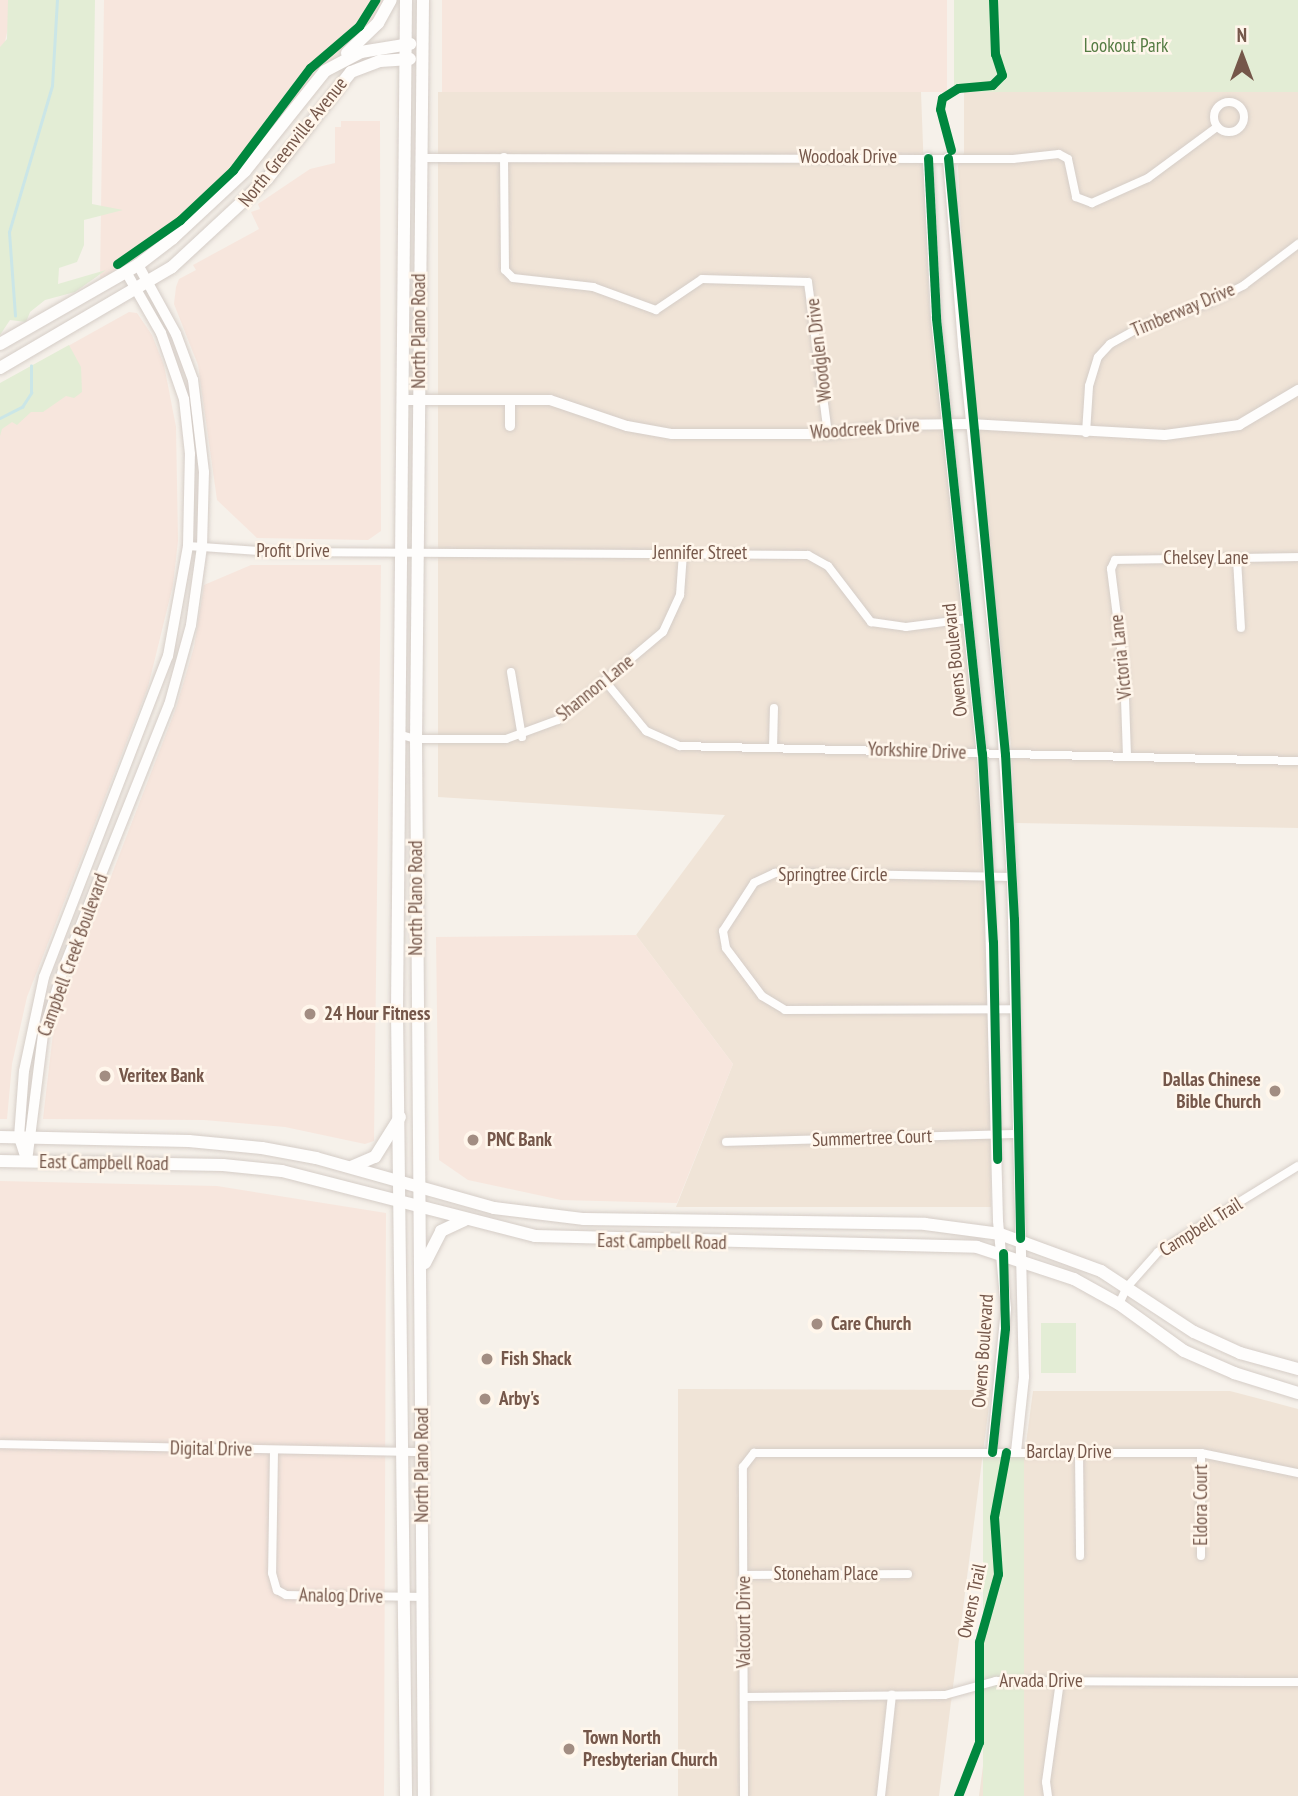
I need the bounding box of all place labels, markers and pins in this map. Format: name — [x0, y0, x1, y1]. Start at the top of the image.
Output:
place label: 24 Hour Fitness — [324, 1003, 430, 1025]
marker: 24 Hour Fitness — [302, 1006, 318, 1022]
place label: Veritex Bank — [119, 1065, 204, 1087]
marker: Veritex Bank — [97, 1068, 113, 1084]
place label: Dallas Chinese Bible Church — [1162, 1069, 1261, 1113]
marker: Dallas Chinese Bible Church — [1267, 1083, 1283, 1099]
place label: PNC Bank — [487, 1129, 552, 1151]
marker: PNC Bank — [465, 1132, 481, 1148]
place label: Care Church — [831, 1313, 911, 1335]
marker: Care Church — [809, 1316, 825, 1332]
place label: Fish Shack — [501, 1348, 572, 1370]
marker: Fish Shack — [479, 1351, 495, 1367]
place label: Arby's — [499, 1388, 540, 1410]
marker: Arby's — [477, 1391, 493, 1407]
place label: Town North Presbyterian Church — [583, 1727, 718, 1771]
marker: Town North Presbyterian Church — [561, 1741, 577, 1757]

